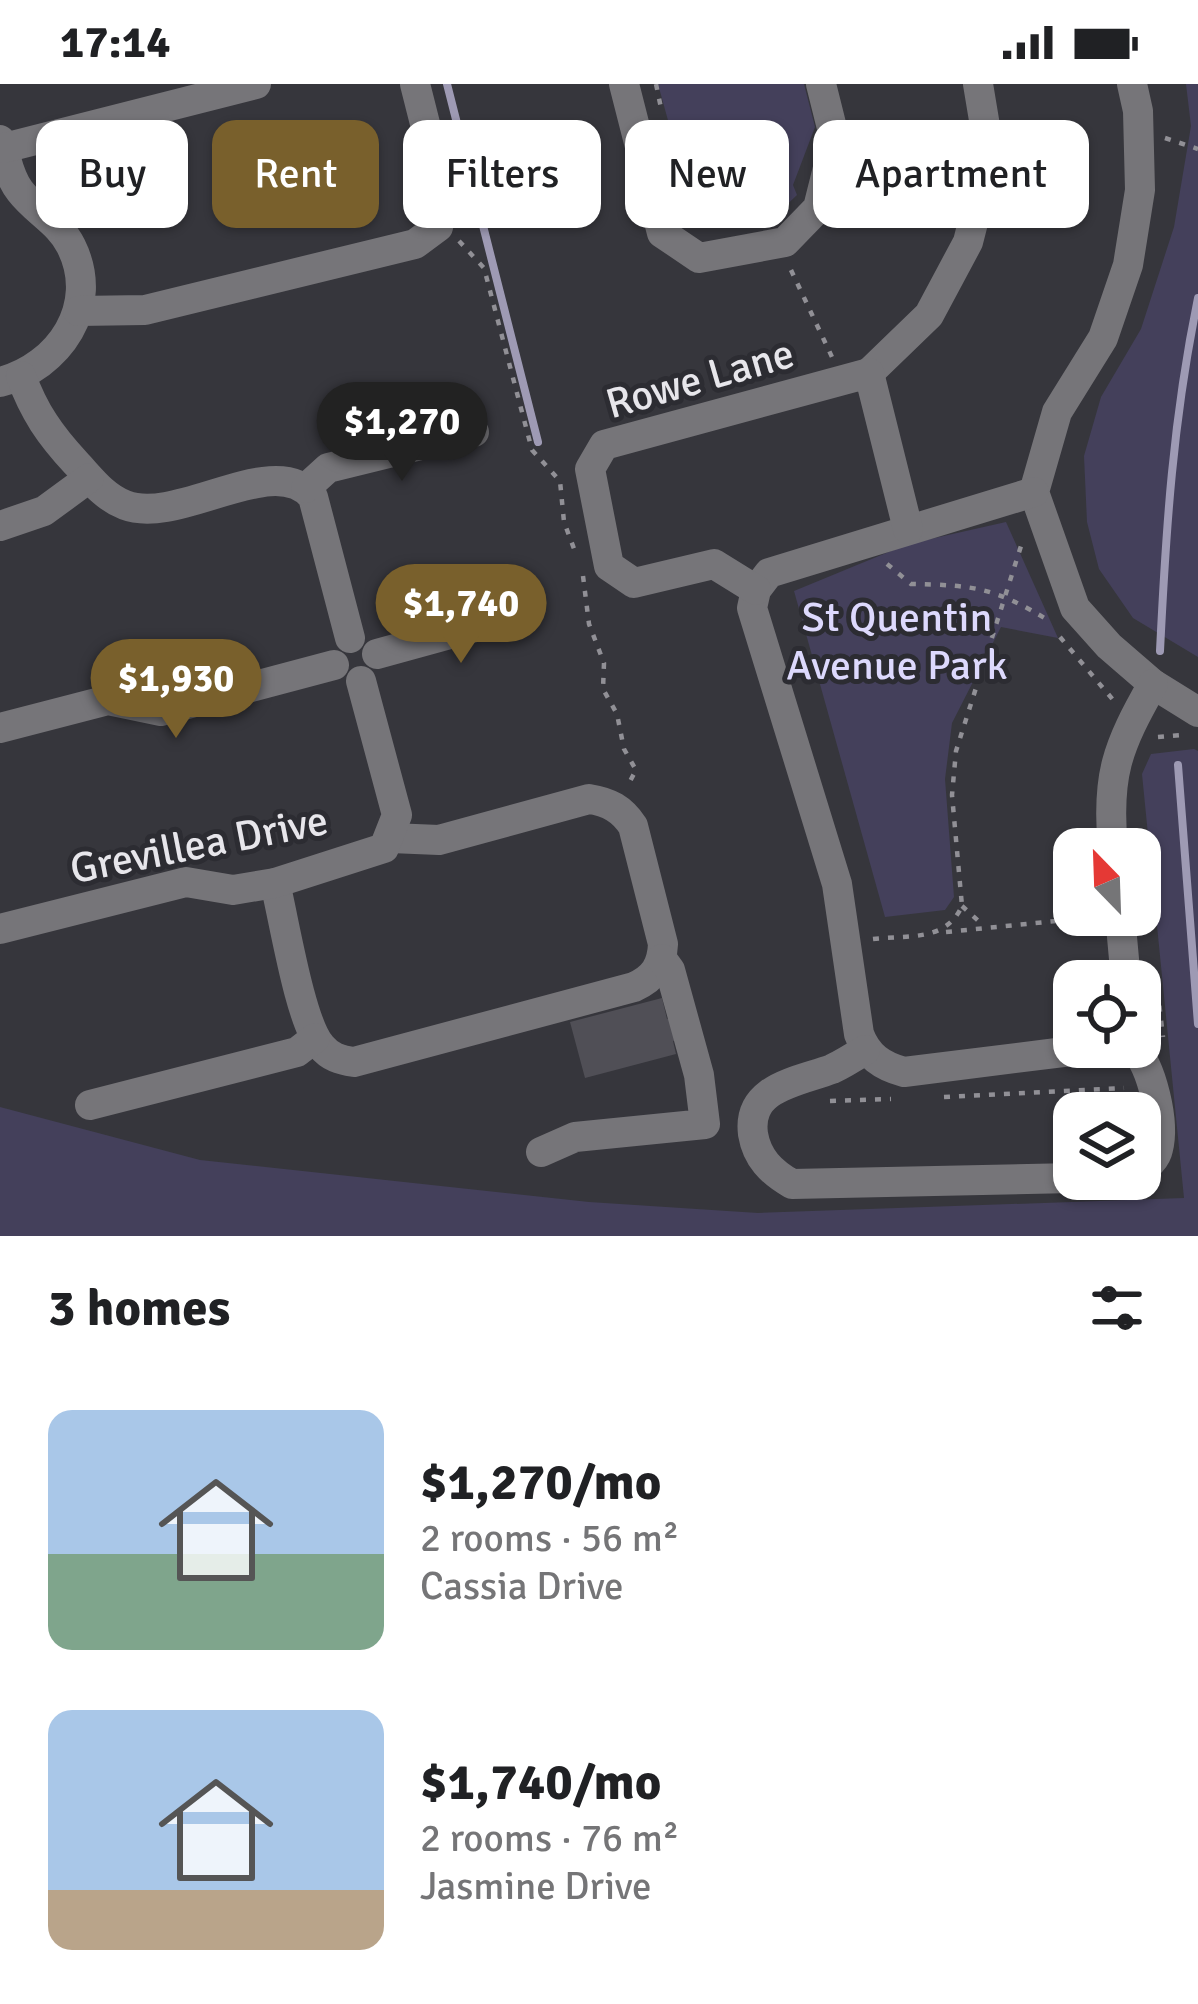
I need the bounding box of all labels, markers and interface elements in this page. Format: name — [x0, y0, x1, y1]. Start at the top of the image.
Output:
text: 17:14 — [60, 15, 170, 70]
chip: Buy — [36, 120, 188, 228]
chip: Rent — [212, 120, 379, 228]
chip: Filters — [403, 120, 601, 228]
chip: New — [625, 120, 789, 228]
chip: Apartment — [813, 120, 1089, 228]
street label: Rowe Lane — [600, 328, 800, 430]
pin: $1,270 — [304, 382, 500, 484]
text: $1,270 — [344, 397, 460, 445]
pin: $1,740 — [363, 564, 559, 666]
text: $1,740 — [403, 579, 519, 627]
park label: St Quentin Avenue Park — [786, 592, 1008, 691]
pin: $1,930 — [78, 639, 274, 741]
text: $1,930 — [118, 654, 234, 702]
street label: Grevillea Drive — [66, 795, 332, 895]
north arrow — [1053, 828, 1161, 936]
map controls — [1053, 828, 1161, 1200]
button: locate — [1053, 960, 1161, 1068]
button: layers — [1053, 1092, 1161, 1200]
icon: filters — [1084, 1275, 1150, 1341]
text: 3 homes — [48, 1277, 230, 1340]
text: $1,270/mo — [420, 1451, 661, 1514]
icon: home — [144, 1458, 288, 1602]
text: 2 rooms · 56 m² — [420, 1514, 679, 1562]
text: Cassia Drive — [420, 1562, 623, 1610]
text: $1,740/mo — [420, 1751, 661, 1814]
icon: home — [144, 1758, 288, 1902]
text: 2 rooms · 76 m² — [420, 1814, 679, 1862]
text: Jasmine Drive — [420, 1862, 652, 1910]

